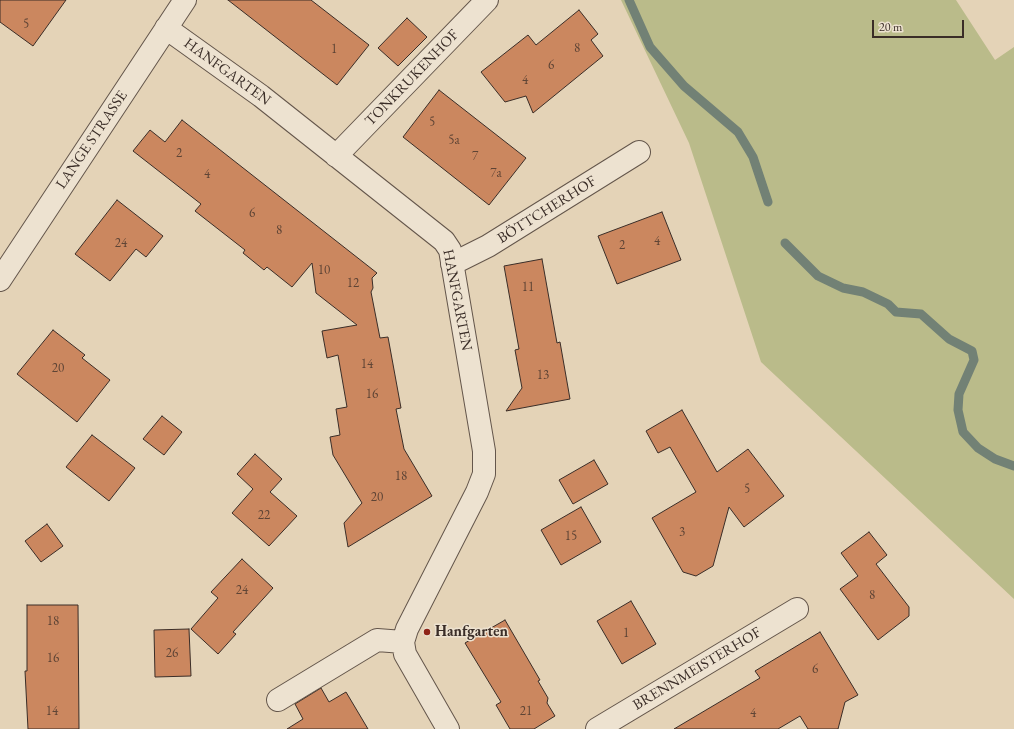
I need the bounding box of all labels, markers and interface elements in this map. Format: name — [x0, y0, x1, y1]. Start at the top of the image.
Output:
scale bar — [874, 12, 966, 38]
house number: 5 — [23, 16, 29, 32]
text: 20 m — [879, 19, 902, 35]
street label: TONKRUKENHOF — [361, 26, 463, 130]
street label: HANFGARTEN — [180, 34, 274, 110]
house number: 8 — [574, 40, 580, 56]
house number: 1 — [331, 41, 337, 57]
house number: 6 — [548, 57, 554, 73]
house number: 4 — [522, 72, 528, 88]
street label: LANGE STRASSE — [53, 87, 131, 193]
house number: 5 — [429, 114, 435, 130]
house number: 5a — [448, 132, 460, 148]
house number: 2 — [176, 145, 182, 161]
house number: 7 — [472, 148, 478, 164]
house number: 7a — [490, 165, 502, 181]
house number: 4 — [204, 166, 210, 182]
street label: BÖTTCHERHOF — [494, 172, 600, 248]
house number: 6 — [249, 205, 255, 221]
house number: 8 — [276, 222, 282, 238]
house number: 4 — [654, 233, 660, 249]
house number: 24 — [115, 235, 127, 251]
house number: 2 — [619, 237, 625, 253]
street label: HANFGARTEN — [438, 248, 476, 352]
house number: 10 — [318, 262, 330, 278]
house number: 12 — [347, 275, 359, 291]
house number: 11 — [522, 279, 534, 295]
house number: 14 — [361, 356, 373, 372]
house number: 20 — [52, 360, 64, 376]
house number: 13 — [537, 367, 549, 383]
house number: 16 — [366, 386, 378, 402]
house number: 18 — [395, 468, 407, 484]
house number: 5 — [744, 481, 750, 497]
house number: 20 — [371, 489, 383, 505]
house number: 22 — [258, 507, 270, 523]
house number: 3 — [679, 524, 685, 540]
house number: 15 — [565, 528, 577, 544]
house number: 24 — [236, 582, 248, 598]
house number: 8 — [869, 587, 875, 603]
house number: 18 — [47, 613, 59, 629]
place label: Hanfgarten — [435, 623, 508, 641]
street label: BRENNMEISTERHOF — [630, 624, 764, 714]
house number: 1 — [623, 625, 629, 641]
marker: Hanfgarten — [422, 627, 432, 637]
house number: 26 — [166, 645, 178, 661]
house number: 16 — [47, 650, 59, 666]
house number: 6 — [812, 661, 818, 677]
house number: 14 — [46, 703, 58, 719]
house number: 21 — [520, 703, 532, 719]
house number: 4 — [750, 705, 756, 721]

